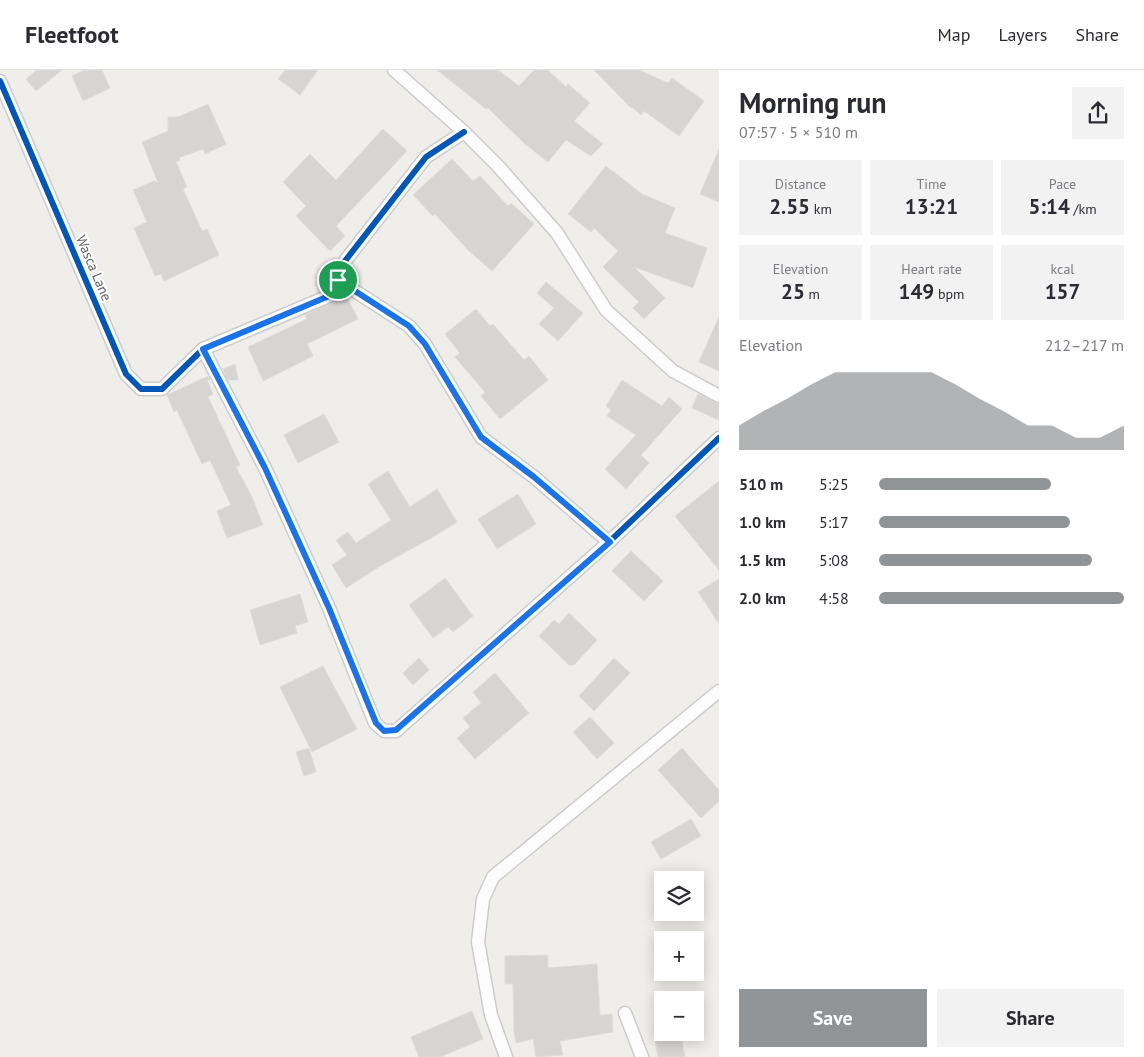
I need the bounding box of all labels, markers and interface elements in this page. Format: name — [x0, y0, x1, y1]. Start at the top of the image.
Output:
text: Fleetfoot — [25, 19, 119, 50]
text: Map — [938, 23, 970, 46]
text: Layers — [998, 23, 1047, 46]
text: Share — [1075, 23, 1119, 46]
text: Morning run — [739, 84, 887, 121]
button: share — [1072, 87, 1124, 139]
text: 07:57 · 5 × 510 m — [739, 122, 858, 142]
text: Distance — [775, 175, 826, 193]
text: Time — [916, 175, 947, 193]
text: Pace — [1049, 175, 1076, 193]
text: 2.55 — [769, 193, 810, 220]
text: 13:21 — [905, 193, 958, 220]
text: 5:14 — [1028, 193, 1070, 220]
text: km — [810, 200, 832, 218]
text: /km — [1070, 200, 1097, 218]
street label: Wasca Lane — [72, 232, 116, 304]
pin — [317, 259, 359, 301]
text: Elevation — [773, 260, 828, 278]
text: Heart rate — [901, 260, 962, 278]
text: kcal — [1051, 260, 1074, 278]
icon: arrive — [324, 266, 352, 294]
text: 25 — [781, 278, 805, 305]
text: 149 — [899, 278, 934, 305]
text: 157 — [1045, 278, 1080, 305]
text: m — [805, 285, 820, 303]
text: bpm — [934, 285, 964, 303]
text: Elevation — [739, 335, 803, 355]
text: 212–217 m — [1045, 335, 1124, 355]
text: 510 m — [739, 474, 783, 494]
text: 5:25 — [819, 474, 849, 494]
text: 1.0 km — [739, 512, 786, 532]
text: 5:17 — [819, 512, 849, 532]
text: 1.5 km — [739, 550, 786, 570]
text: 5:08 — [819, 550, 849, 570]
text: 2.0 km — [739, 588, 786, 608]
text: 4:58 — [819, 588, 849, 608]
map controls — [654, 871, 704, 1041]
button: layers — [654, 871, 704, 921]
button: + — [654, 931, 704, 981]
button: Save — [739, 989, 927, 1047]
button: Share — [937, 989, 1124, 1047]
button: − — [654, 991, 704, 1041]

